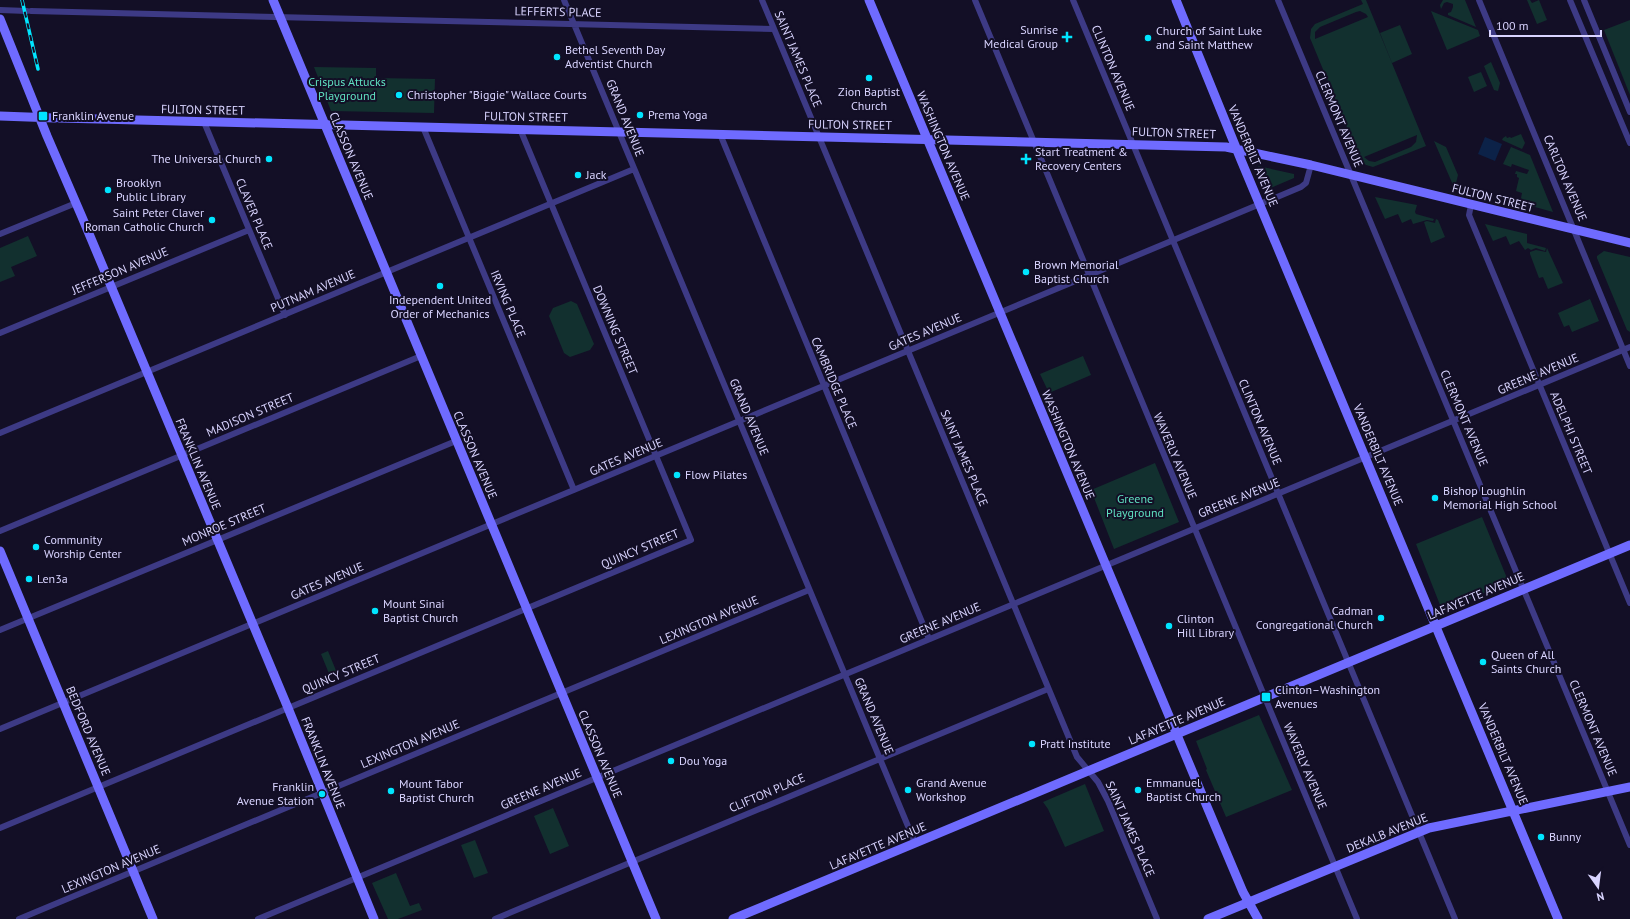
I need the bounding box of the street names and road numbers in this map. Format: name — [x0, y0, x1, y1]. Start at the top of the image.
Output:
street label: LEFFERTS PLACE — [514, 3, 602, 20]
street label: SAINT JAMES PLACE — [771, 8, 826, 109]
street label: CLINTON AVENUE — [1089, 23, 1138, 113]
street label: CLERMONT AVENUE — [1312, 68, 1367, 169]
street label: GRAND AVENUE — [603, 77, 648, 159]
street label: WASHINGTON AVENUE — [914, 89, 973, 203]
street label: FULTON STREET — [161, 101, 245, 118]
street label: VANDERBILT AVENUE — [1225, 102, 1282, 209]
street label: FULTON STREET — [484, 108, 568, 125]
street label: CLASSON AVENUE — [326, 110, 377, 202]
street label: FULTON STREET — [808, 116, 892, 133]
street label: FULTON STREET — [1132, 124, 1217, 141]
street label: CARLTON AVENUE — [1540, 132, 1590, 223]
street label: CLAVER PLACE — [233, 176, 276, 252]
street label: FULTON STREET — [1451, 180, 1536, 215]
street label: JEFFERSON AVENUE — [68, 243, 170, 298]
street label: PUTNAM AVENUE — [268, 266, 357, 315]
street label: IRVING PLACE — [487, 268, 529, 340]
street label: DOWNING STREET — [590, 283, 641, 377]
street label: GATES AVENUE — [886, 309, 964, 354]
street label: CAMBRIDGE PLACE — [808, 335, 861, 431]
street label: GREENE AVENUE — [1495, 350, 1581, 397]
street label: CLERMONT AVENUE — [1437, 367, 1492, 468]
street label: GRAND AVENUE — [727, 376, 772, 457]
street label: CLINTON AVENUE — [1236, 377, 1285, 467]
street label: WASHINGTON AVENUE — [1039, 388, 1098, 502]
street label: MADISON STREET — [204, 389, 296, 440]
street label: ADELPHI STREET — [1547, 389, 1596, 477]
street label: VANDERBILT AVENUE — [1350, 401, 1407, 508]
street label: SAINT JAMES PLACE — [937, 407, 992, 508]
street label: CLASSON AVENUE — [450, 409, 501, 501]
street label: WAVERLY AVENUE — [1150, 410, 1200, 501]
street label: FRANKLIN AVENUE — [172, 416, 225, 512]
street label: GATES AVENUE — [587, 434, 665, 479]
street label: GREENE AVENUE — [1196, 474, 1282, 521]
street label: MONROE STREET — [179, 500, 268, 549]
street label: QUINCY STREET — [599, 525, 681, 572]
street label: GATES AVENUE — [288, 558, 366, 603]
street label: LAFAYETTE AVENUE — [1425, 568, 1526, 623]
street label: LEXINGTON AVENUE — [657, 592, 761, 647]
street label: GREENE AVENUE — [897, 599, 983, 646]
street label: QUINCY STREET — [300, 650, 382, 697]
street label: GRAND AVENUE — [852, 675, 897, 756]
street label: CLERMONT AVENUE — [1566, 677, 1621, 778]
street label: BEDFORD AVENUE — [63, 684, 114, 778]
street label: LAFAYETTE AVENUE — [1126, 693, 1227, 748]
street label: VANDERBILT AVENUE — [1475, 700, 1532, 807]
street label: CLASSON AVENUE — [575, 708, 626, 800]
street label: FRANKLIN AVENUE — [298, 715, 349, 811]
street label: LEXINGTON AVENUE — [358, 716, 462, 771]
street label: WAVERLY AVENUE — [1280, 720, 1330, 811]
street label: GREENE AVENUE — [498, 765, 584, 812]
street label: CLIFTON PLACE — [726, 770, 807, 815]
street label: SAINT JAMES PLACE — [1103, 779, 1158, 879]
street label: DEKALB AVENUE — [1344, 809, 1430, 856]
street label: LAFAYETTE AVENUE — [827, 818, 928, 873]
street label: LEXINGTON AVENUE — [59, 841, 163, 896]

